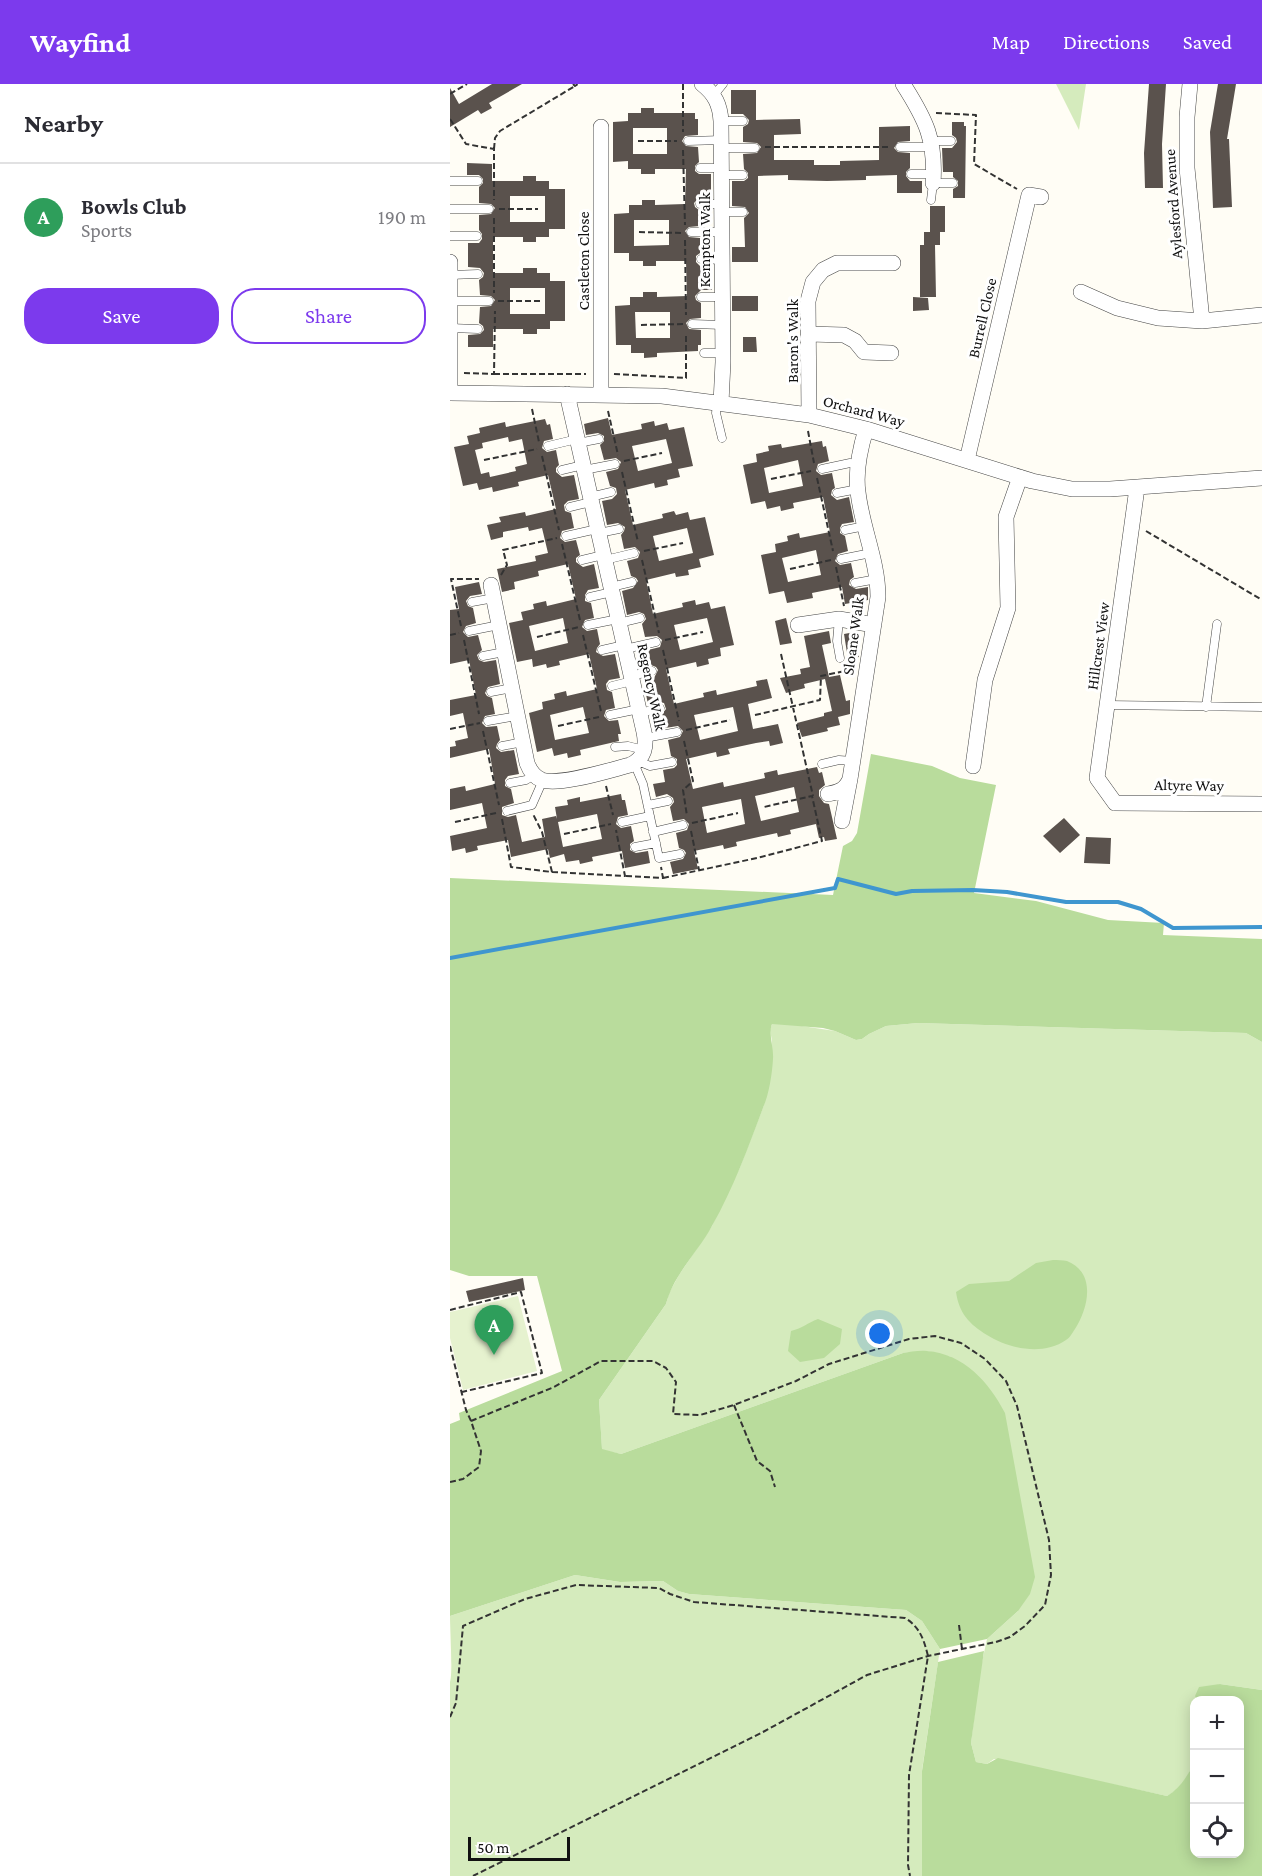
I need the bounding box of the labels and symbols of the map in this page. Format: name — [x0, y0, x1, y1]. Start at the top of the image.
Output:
street label: Aylesford Avenue — [1161, 148, 1186, 260]
street label: Kempton Walk — [696, 192, 714, 288]
street label: Castleton Close — [575, 211, 592, 311]
street label: Burrell Close — [965, 276, 999, 360]
street label: Baron's Walk — [784, 299, 801, 383]
street label: Orchard Way — [821, 392, 907, 431]
street label: Sloane Walk — [839, 595, 867, 676]
street label: Hillcrest View — [1083, 601, 1113, 691]
street label: Regency Walk — [633, 642, 670, 733]
street label: Altyre Way — [1154, 776, 1225, 795]
pin: A — [474, 1306, 513, 1355]
your location — [865, 1319, 894, 1348]
scale bar — [468, 1834, 570, 1862]

